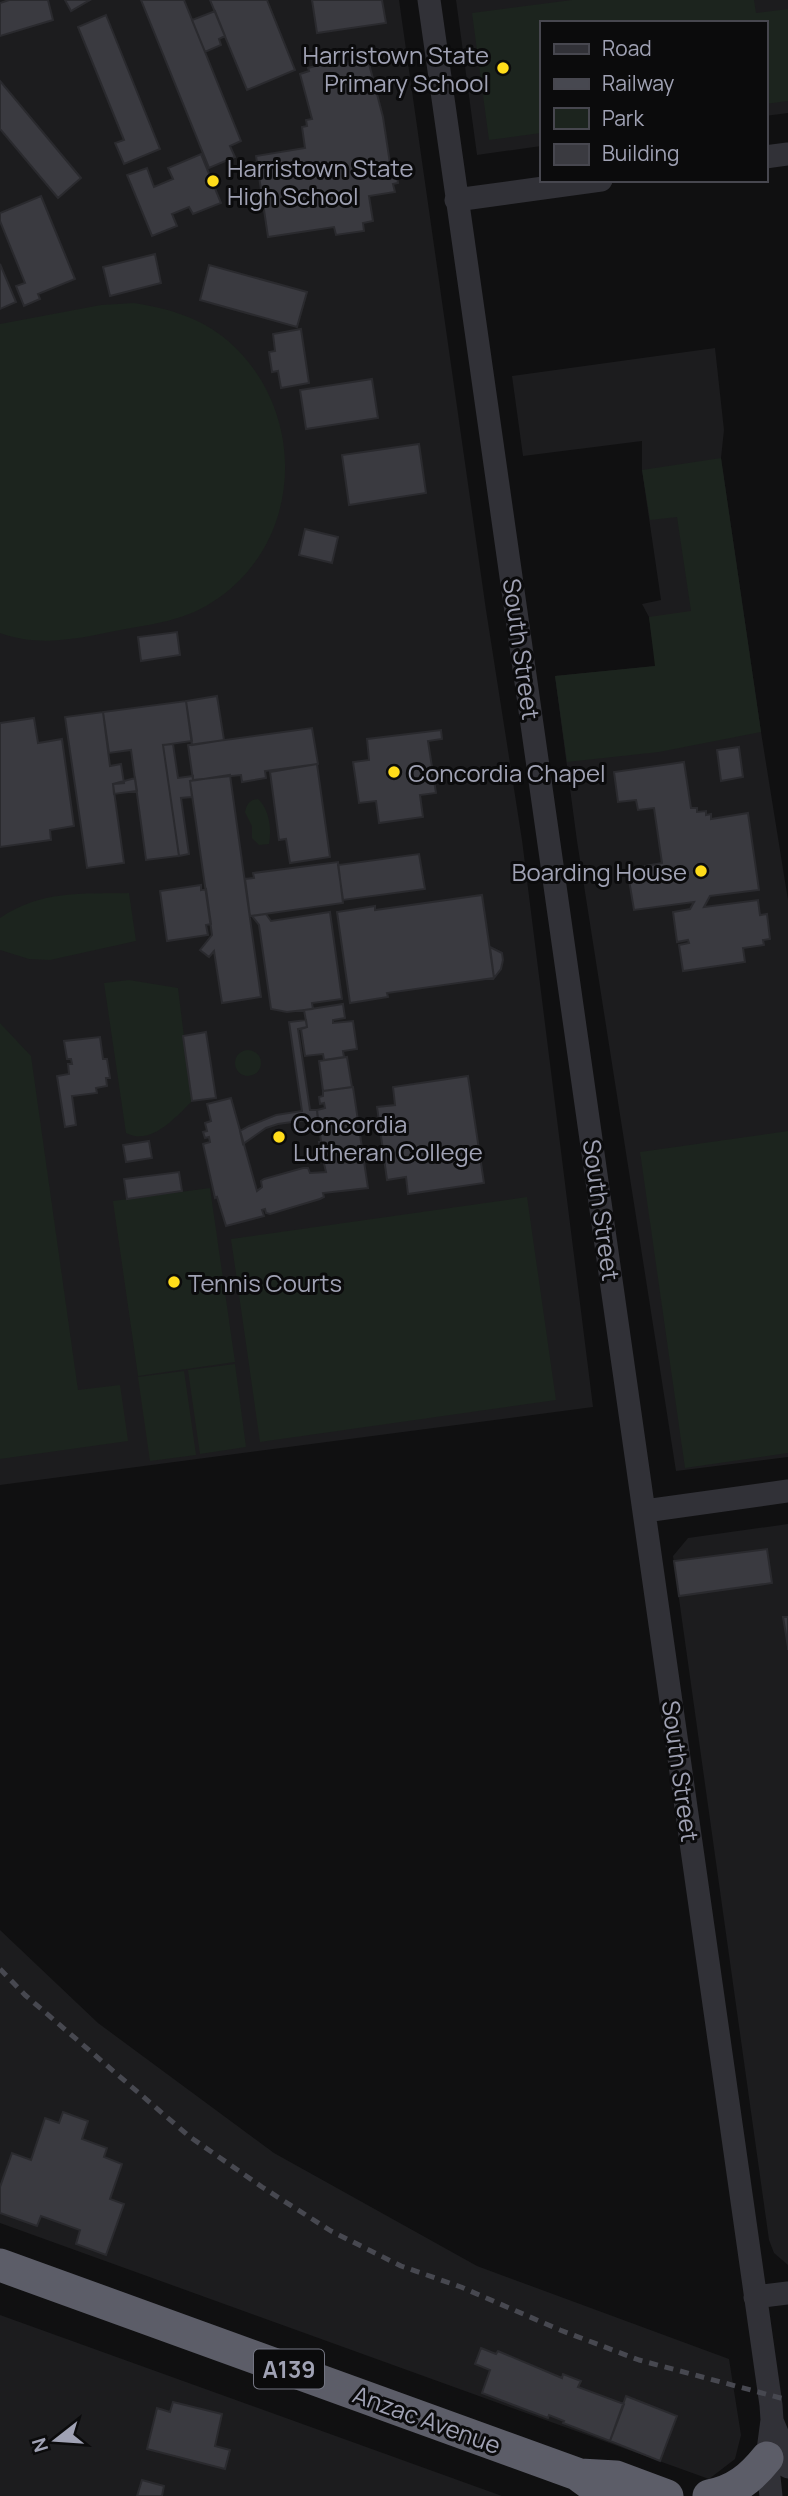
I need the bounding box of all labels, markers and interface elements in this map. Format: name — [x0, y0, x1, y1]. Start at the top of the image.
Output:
legend — [540, 21, 767, 182]
text: Road — [602, 34, 652, 62]
place label: Harristown State Primary School — [303, 38, 489, 99]
marker: Harristown State Primary School — [495, 60, 511, 76]
text: Railway — [602, 69, 674, 97]
text: Park — [602, 104, 644, 132]
text: Building — [602, 139, 679, 167]
place label: Harristown State High School — [227, 151, 414, 212]
marker: Harristown State High School — [205, 173, 221, 189]
street label: South Street — [496, 576, 548, 722]
place label: Concordia Chapel — [408, 756, 606, 789]
marker: Concordia Chapel — [386, 764, 402, 780]
place label: Boarding House — [512, 855, 687, 888]
marker: Boarding House — [693, 863, 709, 879]
place label: Concordia Lutheran College — [293, 1107, 483, 1168]
marker: Concordia Lutheran College — [271, 1129, 287, 1145]
street label: South Street — [576, 1137, 628, 1283]
place label: Tennis Courts — [188, 1266, 342, 1299]
marker: Tennis Courts — [166, 1274, 182, 1290]
street label: South Street — [655, 1698, 707, 1844]
road number: A139 — [254, 2350, 324, 2388]
street label: Anzac Avenue — [349, 2377, 505, 2461]
north arrow — [21, 2405, 91, 2475]
text: N — [25, 2435, 54, 2455]

